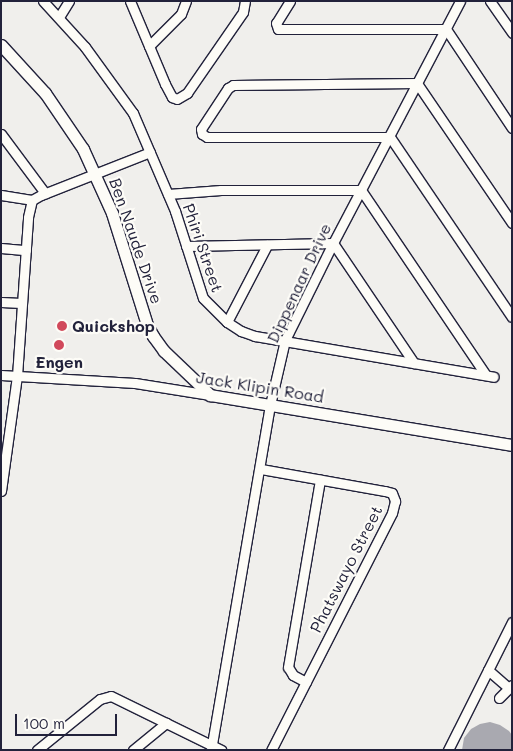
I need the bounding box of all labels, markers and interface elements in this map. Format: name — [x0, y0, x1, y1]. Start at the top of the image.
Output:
street label: Ben Naude Drive — [105, 176, 167, 306]
street label: Phiri Street — [179, 201, 227, 295]
street label: Dippenaar Drive — [263, 220, 335, 346]
place label: Quickshop — [72, 316, 155, 336]
marker: Quickshop — [56, 320, 68, 332]
marker: Engen — [53, 339, 65, 351]
place label: Engen — [35, 352, 83, 372]
street label: Jack Klipin Road — [195, 367, 325, 407]
street label: Phatswayo Street — [306, 502, 386, 636]
scale bar — [18, 704, 120, 736]
text: 100 m — [23, 713, 65, 733]

